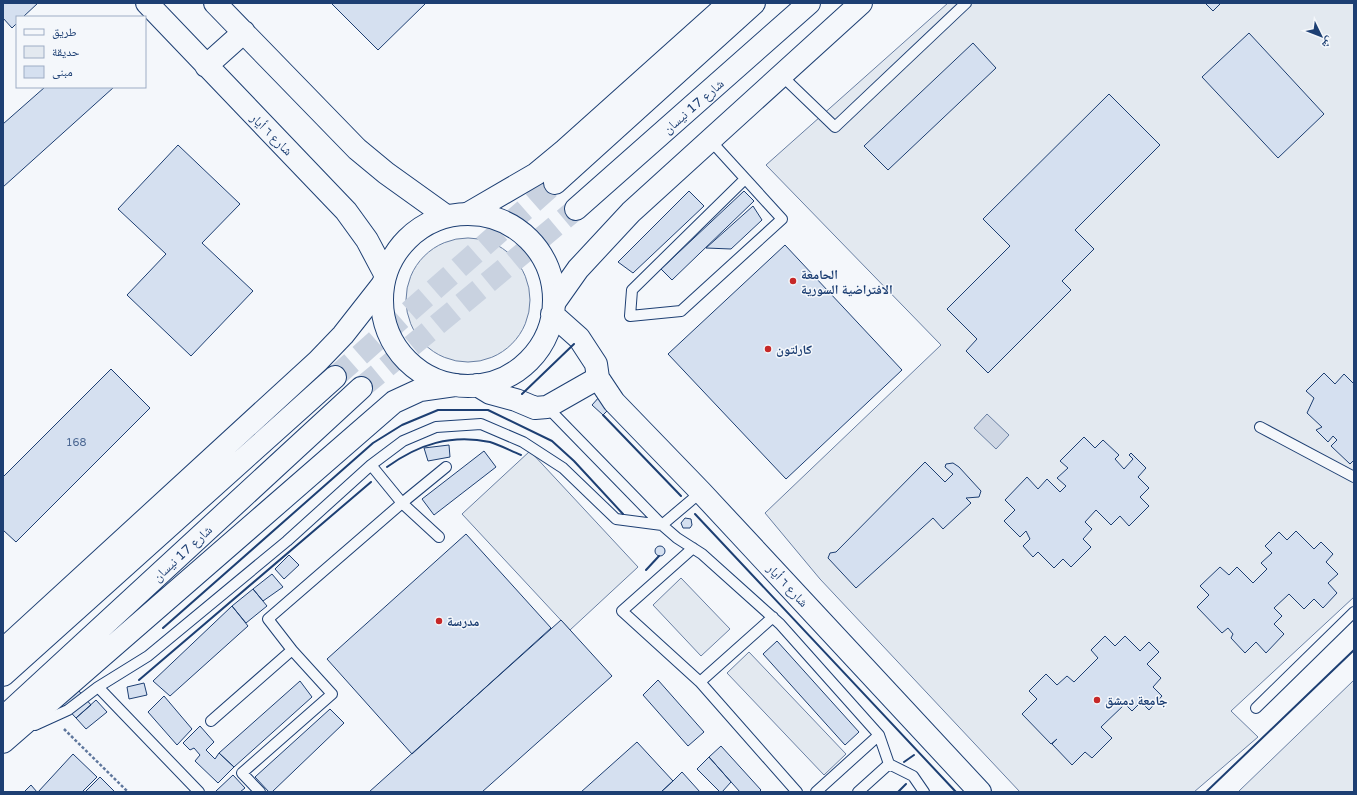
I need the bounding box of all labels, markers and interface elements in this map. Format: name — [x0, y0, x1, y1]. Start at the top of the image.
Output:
legend — [16, 16, 146, 88]
north arrow — [1301, 16, 1341, 56]
text: طريق — [52, 25, 77, 39]
text: ش — [1318, 33, 1337, 51]
text: حديقة — [52, 45, 80, 59]
text: مبنى — [52, 65, 73, 79]
street label: شارع 17 نيسان — [660, 76, 728, 138]
street label: شارع ٦ أيار — [245, 110, 296, 160]
place label: الحامعة الافتراضية السورية — [801, 267, 893, 298]
marker: الحامعة الافتراضية السورية — [788, 276, 798, 286]
place label: كارلتون — [776, 342, 812, 358]
marker: كارلتون — [763, 344, 773, 354]
house number: 168 — [66, 436, 86, 449]
street label: شارع 17 نيسان — [150, 522, 216, 586]
street label: شارع ٦ أيار — [762, 560, 811, 611]
place label: مدرسة — [447, 614, 480, 630]
marker: مدرسة — [434, 616, 444, 626]
place label: جامعة دمشق — [1105, 693, 1168, 709]
marker: جامعة دمشق — [1092, 695, 1102, 705]

